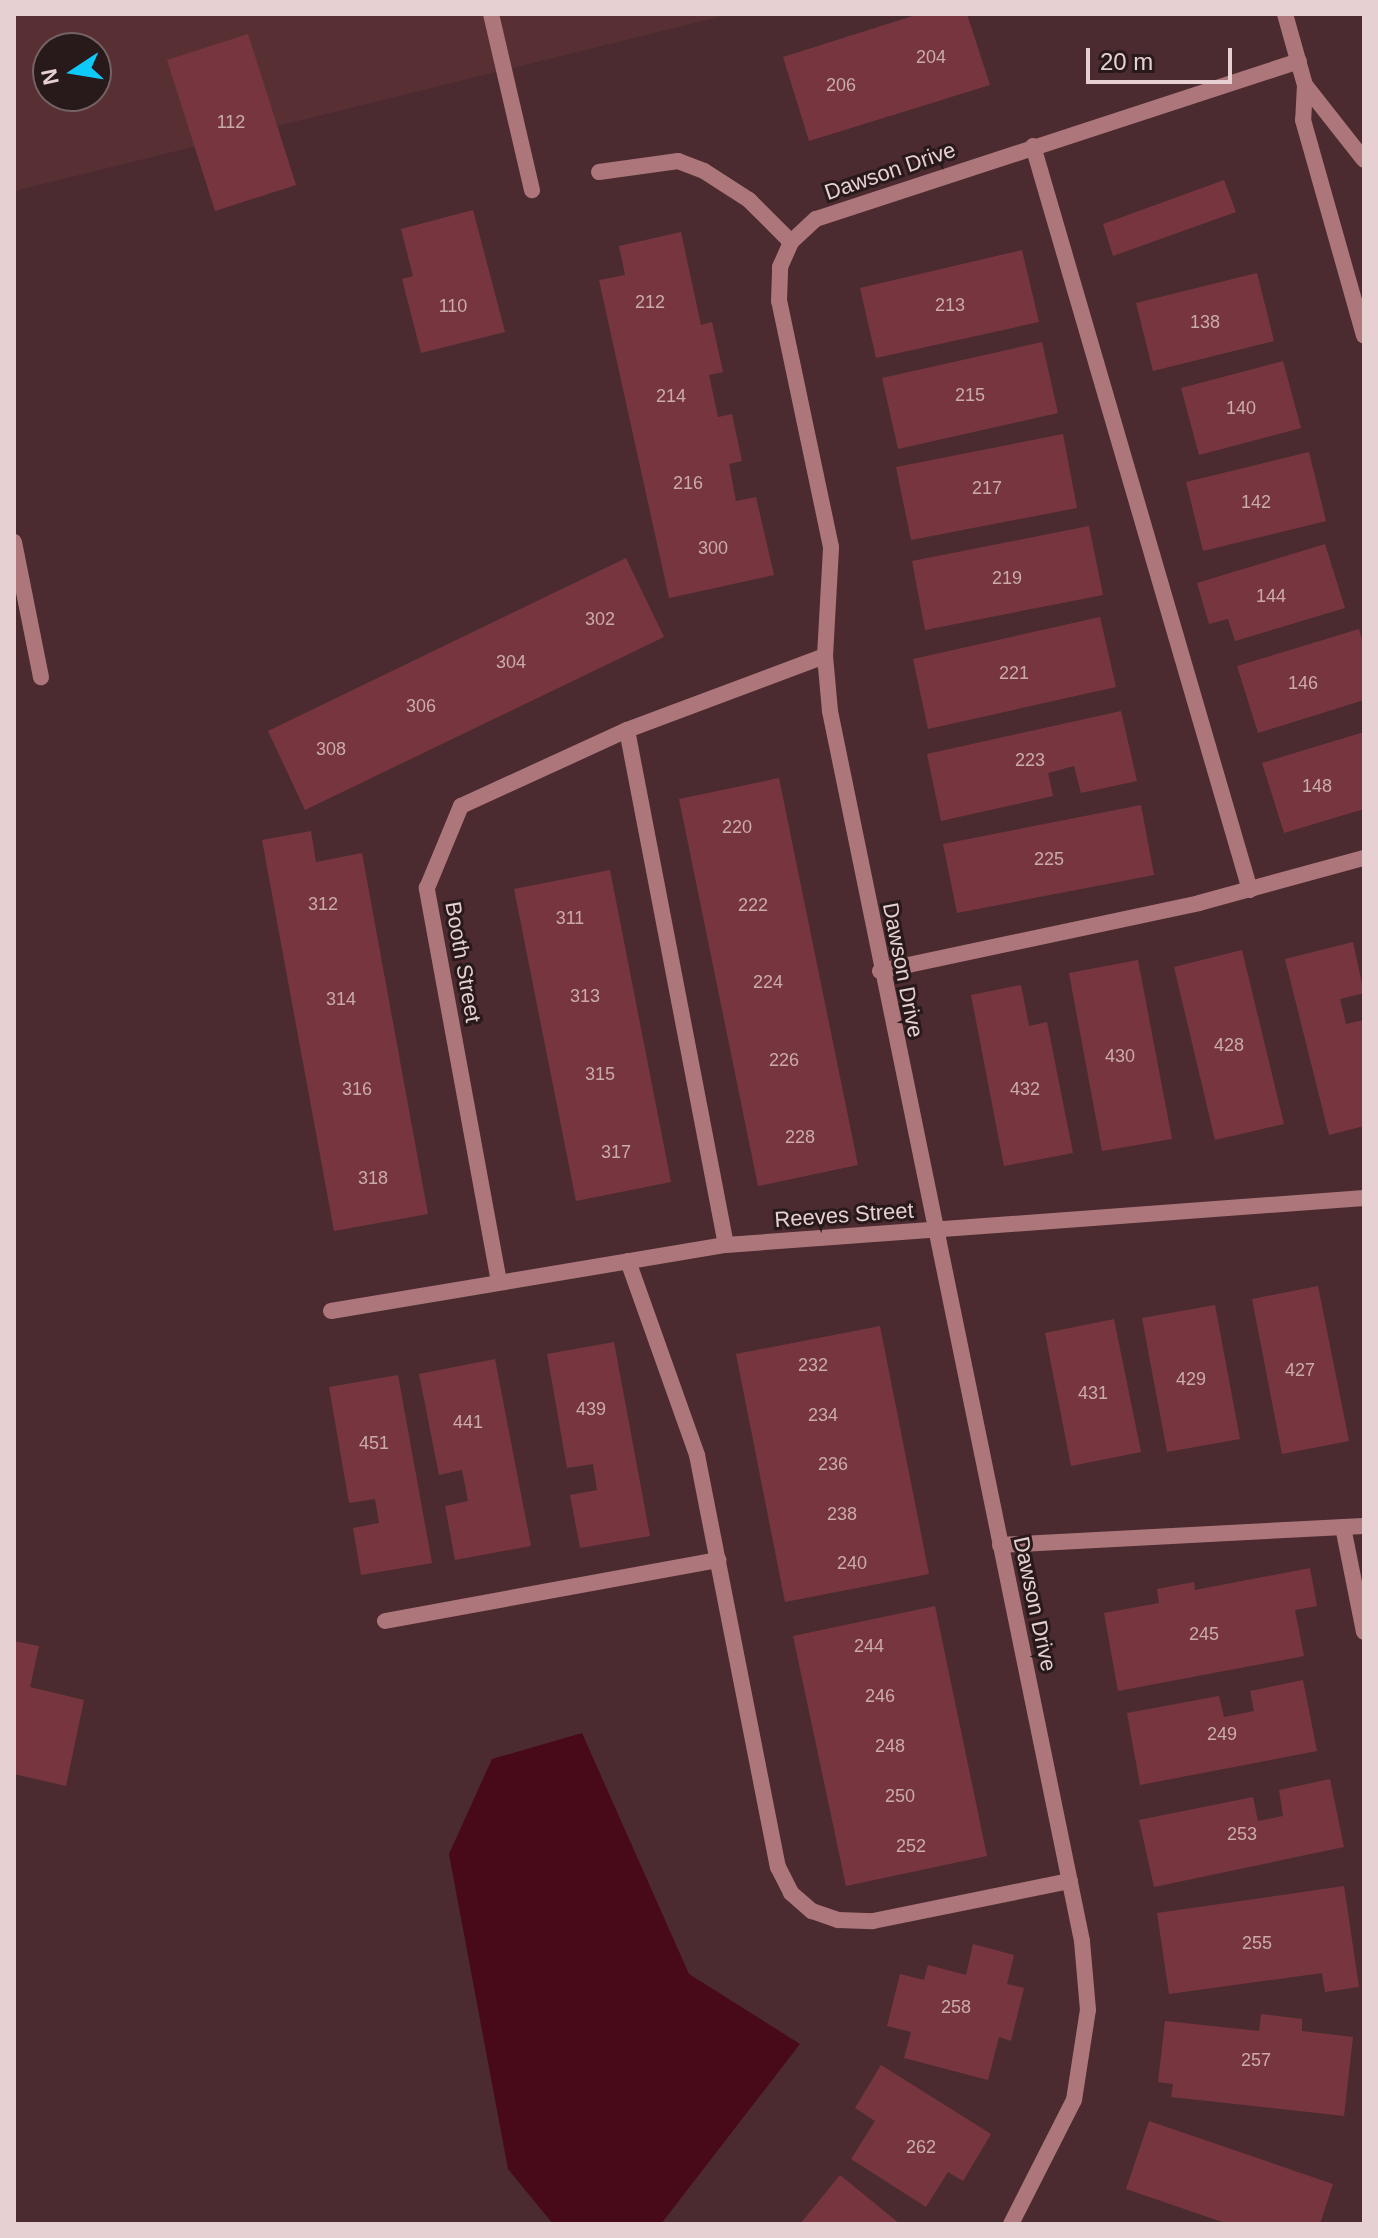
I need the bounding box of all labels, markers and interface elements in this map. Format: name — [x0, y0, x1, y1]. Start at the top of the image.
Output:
north arrow — [32, 32, 112, 112]
scale bar — [1090, 32, 1236, 82]
house number: 204 — [916, 46, 946, 68]
text: 20 m — [1100, 48, 1153, 75]
text: N — [36, 66, 64, 87]
house number: 206 — [826, 74, 856, 96]
house number: 112 — [217, 111, 245, 133]
street label: Dawson Drive — [821, 136, 959, 206]
house number: 212 — [635, 291, 665, 313]
house number: 213 — [935, 294, 965, 316]
house number: 110 — [439, 295, 467, 317]
house number: 138 — [1190, 311, 1220, 333]
house number: 215 — [955, 384, 985, 406]
house number: 214 — [656, 385, 686, 407]
house number: 140 — [1226, 397, 1256, 419]
house number: 216 — [673, 472, 703, 494]
house number: 217 — [972, 477, 1002, 499]
house number: 142 — [1241, 491, 1271, 513]
house number: 300 — [698, 537, 728, 559]
house number: 219 — [992, 567, 1022, 589]
house number: 144 — [1256, 585, 1286, 607]
house number: 302 — [585, 608, 615, 630]
house number: 304 — [496, 651, 526, 673]
house number: 221 — [999, 662, 1029, 684]
house number: 146 — [1288, 672, 1318, 694]
house number: 306 — [406, 695, 436, 717]
house number: 308 — [316, 738, 346, 760]
house number: 223 — [1015, 749, 1045, 771]
house number: 148 — [1302, 775, 1332, 797]
house number: 220 — [722, 816, 752, 838]
house number: 225 — [1034, 848, 1064, 870]
house number: 312 — [308, 893, 338, 915]
house number: 222 — [738, 894, 768, 916]
street label: Booth Street — [439, 899, 487, 1025]
street label: Dawson Drive — [877, 900, 929, 1040]
house number: 311 — [556, 907, 584, 929]
house number: 224 — [753, 971, 783, 993]
house number: 313 — [570, 985, 600, 1007]
house number: 314 — [326, 988, 356, 1010]
house number: 428 — [1214, 1034, 1244, 1056]
house number: 430 — [1105, 1045, 1135, 1067]
house number: 226 — [769, 1049, 799, 1071]
house number: 315 — [585, 1063, 615, 1085]
house number: 316 — [342, 1078, 372, 1100]
house number: 432 — [1010, 1078, 1040, 1100]
house number: 228 — [785, 1126, 815, 1148]
house number: 317 — [601, 1141, 631, 1163]
house number: 318 — [358, 1167, 388, 1189]
street label: Reeves Street — [774, 1197, 914, 1233]
house number: 232 — [798, 1354, 828, 1376]
house number: 427 — [1285, 1359, 1315, 1381]
house number: 429 — [1176, 1368, 1206, 1390]
house number: 431 — [1078, 1382, 1108, 1404]
house number: 439 — [576, 1398, 606, 1420]
house number: 234 — [808, 1404, 838, 1426]
house number: 441 — [453, 1411, 483, 1433]
house number: 451 — [359, 1432, 389, 1454]
house number: 236 — [818, 1453, 848, 1475]
house number: 238 — [827, 1503, 857, 1525]
street label: Dawson Drive — [1008, 1534, 1062, 1674]
house number: 240 — [837, 1552, 867, 1574]
house number: 245 — [1189, 1623, 1219, 1645]
house number: 244 — [854, 1635, 884, 1657]
house number: 246 — [865, 1685, 895, 1707]
house number: 249 — [1207, 1723, 1237, 1745]
house number: 248 — [875, 1735, 905, 1757]
house number: 250 — [885, 1785, 915, 1807]
house number: 253 — [1227, 1823, 1257, 1845]
house number: 252 — [896, 1835, 926, 1857]
house number: 255 — [1242, 1932, 1272, 1954]
house number: 258 — [941, 1996, 971, 2018]
house number: 257 — [1241, 2049, 1271, 2071]
house number: 262 — [906, 2136, 936, 2158]

